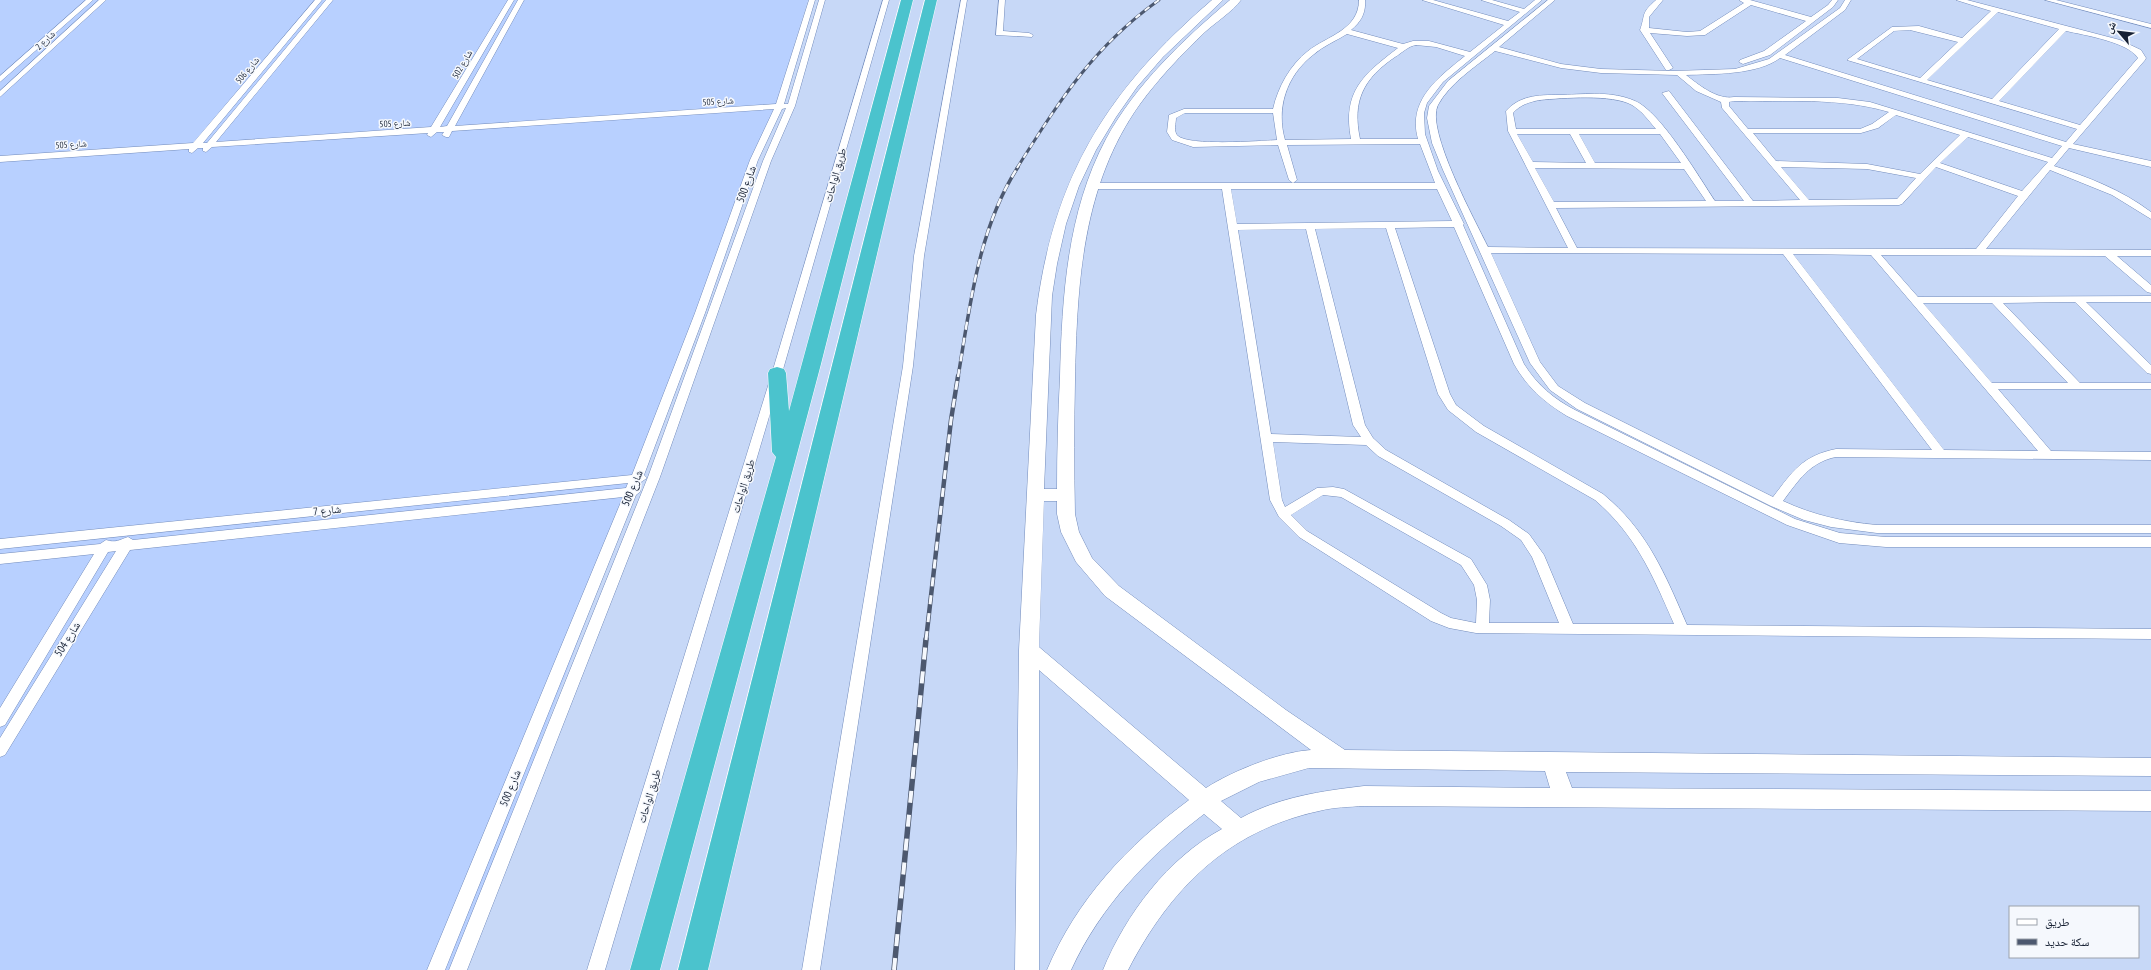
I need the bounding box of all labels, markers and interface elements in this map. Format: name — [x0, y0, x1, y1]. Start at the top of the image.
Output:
north arrow — [2099, 12, 2139, 52]
text: ش — [2101, 19, 2120, 36]
street label: شارع 2 — [33, 28, 58, 53]
street label: شارع 502 — [449, 48, 475, 81]
street label: شارع 506 — [233, 54, 262, 86]
street label: شارع 505 — [702, 94, 734, 109]
street label: شارع 505 — [379, 117, 411, 130]
street label: شارع 505 — [55, 137, 87, 152]
street label: طريق الواحات — [821, 146, 849, 204]
street label: شارع 500 — [733, 164, 759, 204]
street label: طريق الواحات — [728, 457, 758, 515]
street label: شارع 500 — [618, 468, 646, 508]
street label: شارع 7 — [312, 502, 342, 518]
street label: شارع 504 — [51, 619, 83, 659]
street label: طريق الواحات — [634, 767, 664, 825]
street label: شارع 500 — [496, 768, 524, 808]
legend — [2009, 906, 2139, 958]
text: طريق — [2045, 914, 2070, 929]
text: سكة حديد — [2045, 934, 2090, 949]

